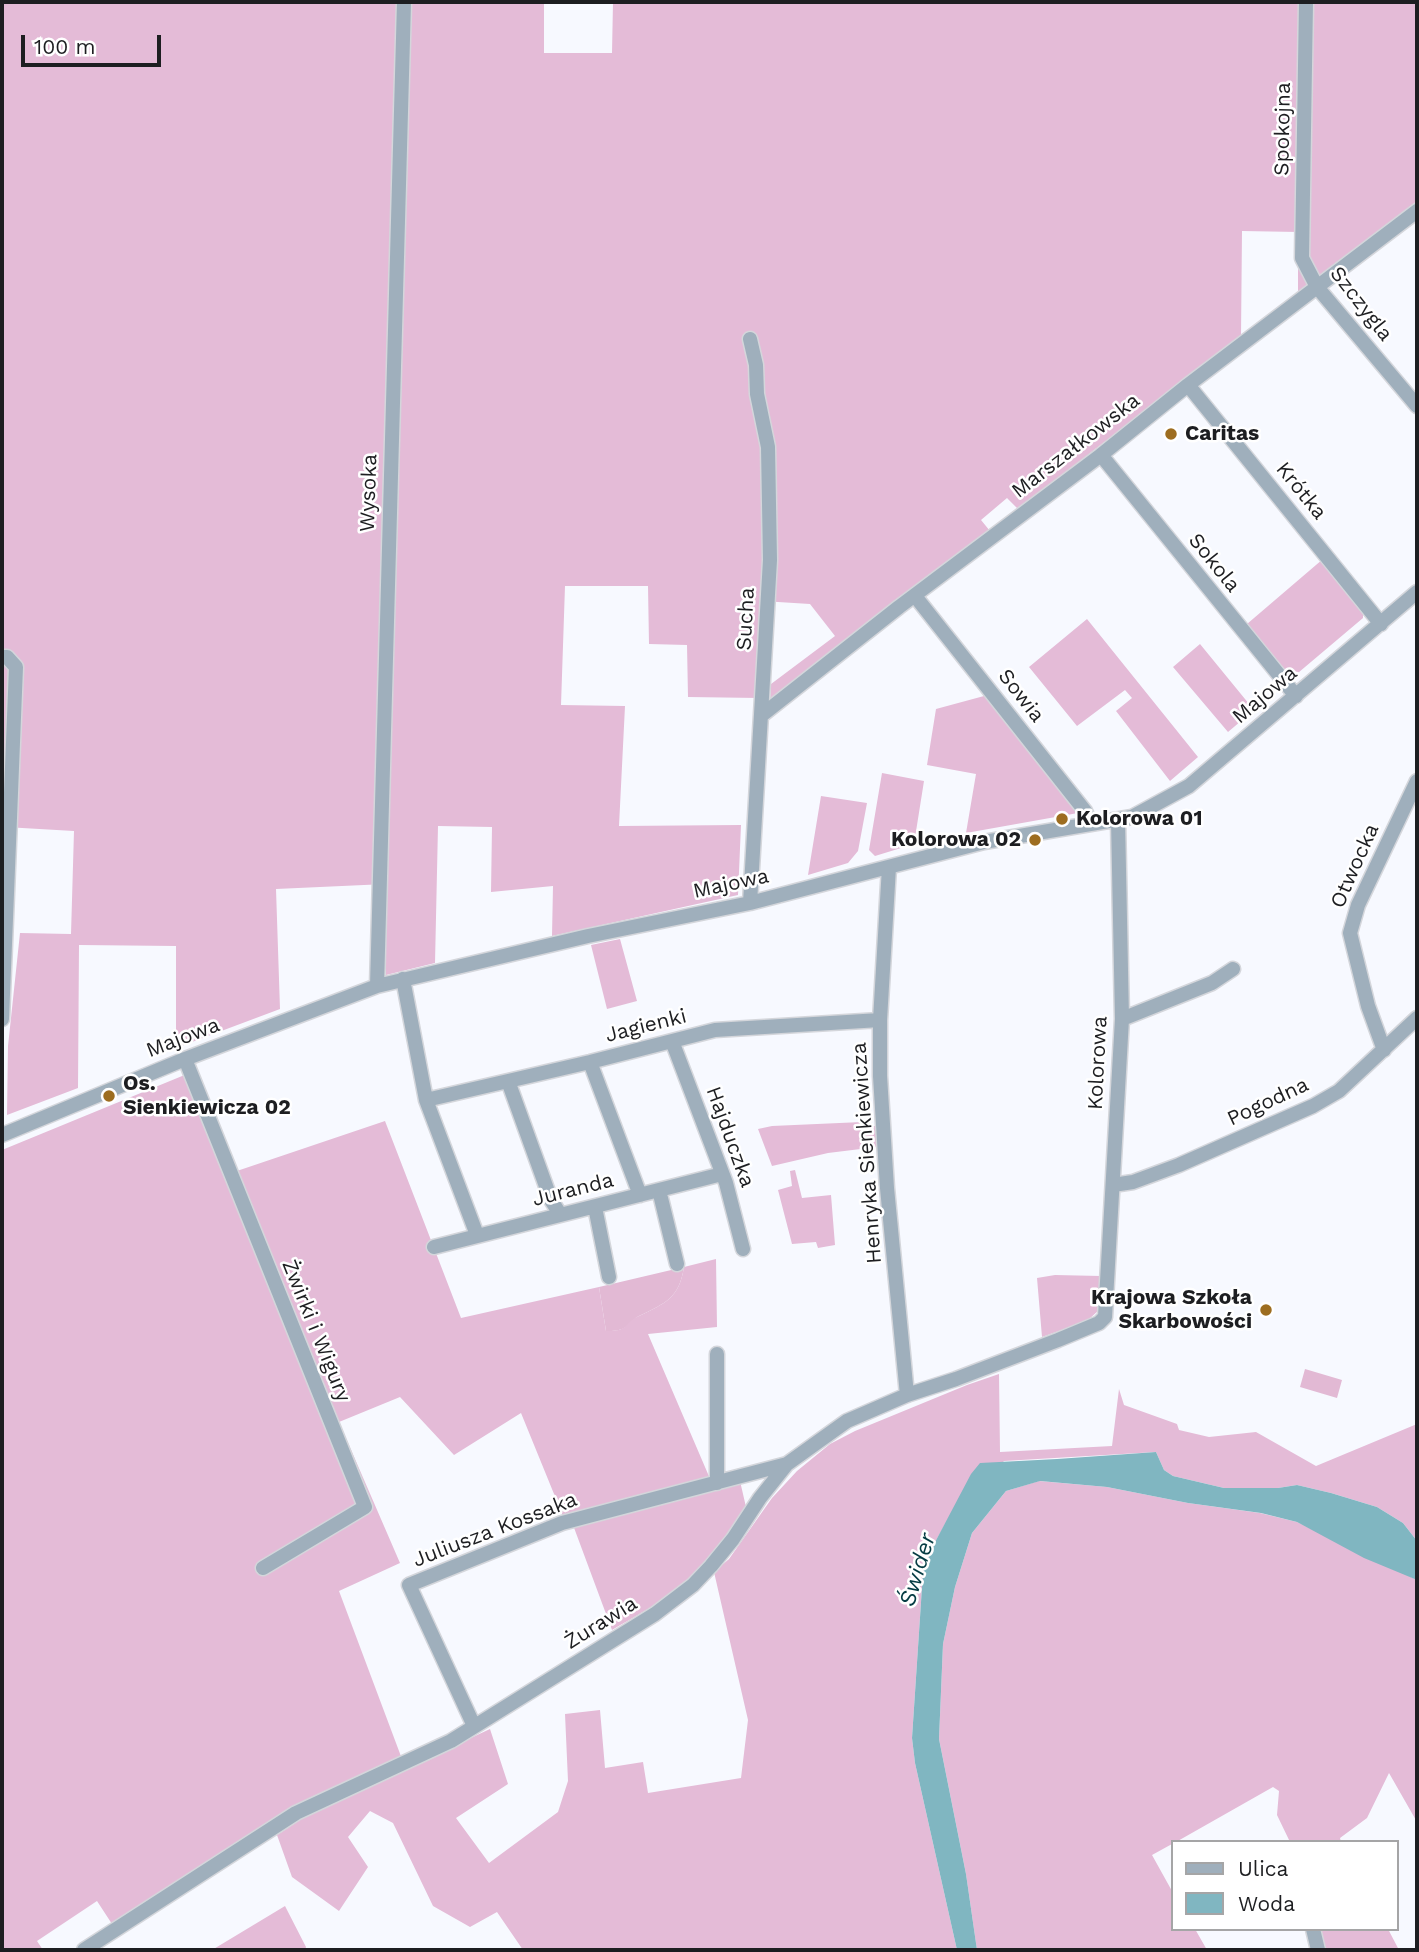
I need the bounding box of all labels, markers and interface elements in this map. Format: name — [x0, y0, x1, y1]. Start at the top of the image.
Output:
scale bar — [24, 21, 164, 65]
text: 100 m — [34, 34, 96, 59]
street label: Spokojna — [1270, 82, 1296, 176]
street label: Szczygla — [1324, 262, 1398, 346]
street label: Marszałkowska — [1007, 388, 1145, 504]
place label: Caritas — [1185, 421, 1259, 447]
marker: Caritas — [1163, 426, 1179, 442]
street label: Wysoka — [355, 454, 383, 532]
street label: Krótka — [1270, 457, 1332, 525]
street label: Sokola — [1183, 528, 1245, 598]
street label: Sucha — [732, 587, 760, 651]
street label: Majowa — [1228, 661, 1302, 729]
street label: Sowia — [992, 664, 1050, 728]
place label: Kolorowa 01 — [1076, 806, 1202, 832]
marker: Kolorowa 01 — [1054, 811, 1070, 827]
street label: Otwocka — [1325, 820, 1385, 912]
place label: Kolorowa 02 — [891, 827, 1021, 853]
marker: Kolorowa 02 — [1027, 832, 1043, 848]
street label: Majowa — [691, 864, 771, 904]
street label: Jagienki — [603, 1004, 689, 1048]
street label: Majowa — [143, 1012, 223, 1064]
street label: Kolorowa — [1083, 1015, 1113, 1111]
street label: Henryka Sienkiewicza — [847, 1041, 887, 1265]
place label: Os. Sienkiewicza 02 — [123, 1071, 291, 1121]
street label: Pogodna — [1223, 1072, 1313, 1132]
street label: Hajduczka — [700, 1083, 760, 1191]
marker: Os. Sienkiewicza 02 — [101, 1088, 117, 1104]
street label: Juranda — [530, 1168, 616, 1212]
street label: Żwirki i Wigury — [276, 1256, 356, 1406]
place label: Krajowa Szkoła Skarbowości — [1091, 1285, 1252, 1335]
marker: Krajowa Szkoła Skarbowości — [1258, 1302, 1274, 1318]
street label: Juliusza Kossaka — [409, 1487, 581, 1573]
water label: Świder — [894, 1530, 942, 1610]
street label: Żurawia — [560, 1591, 642, 1655]
legend — [1170, 1840, 1398, 1931]
text: Ulica — [1238, 1856, 1288, 1881]
text: Woda — [1238, 1891, 1295, 1916]

